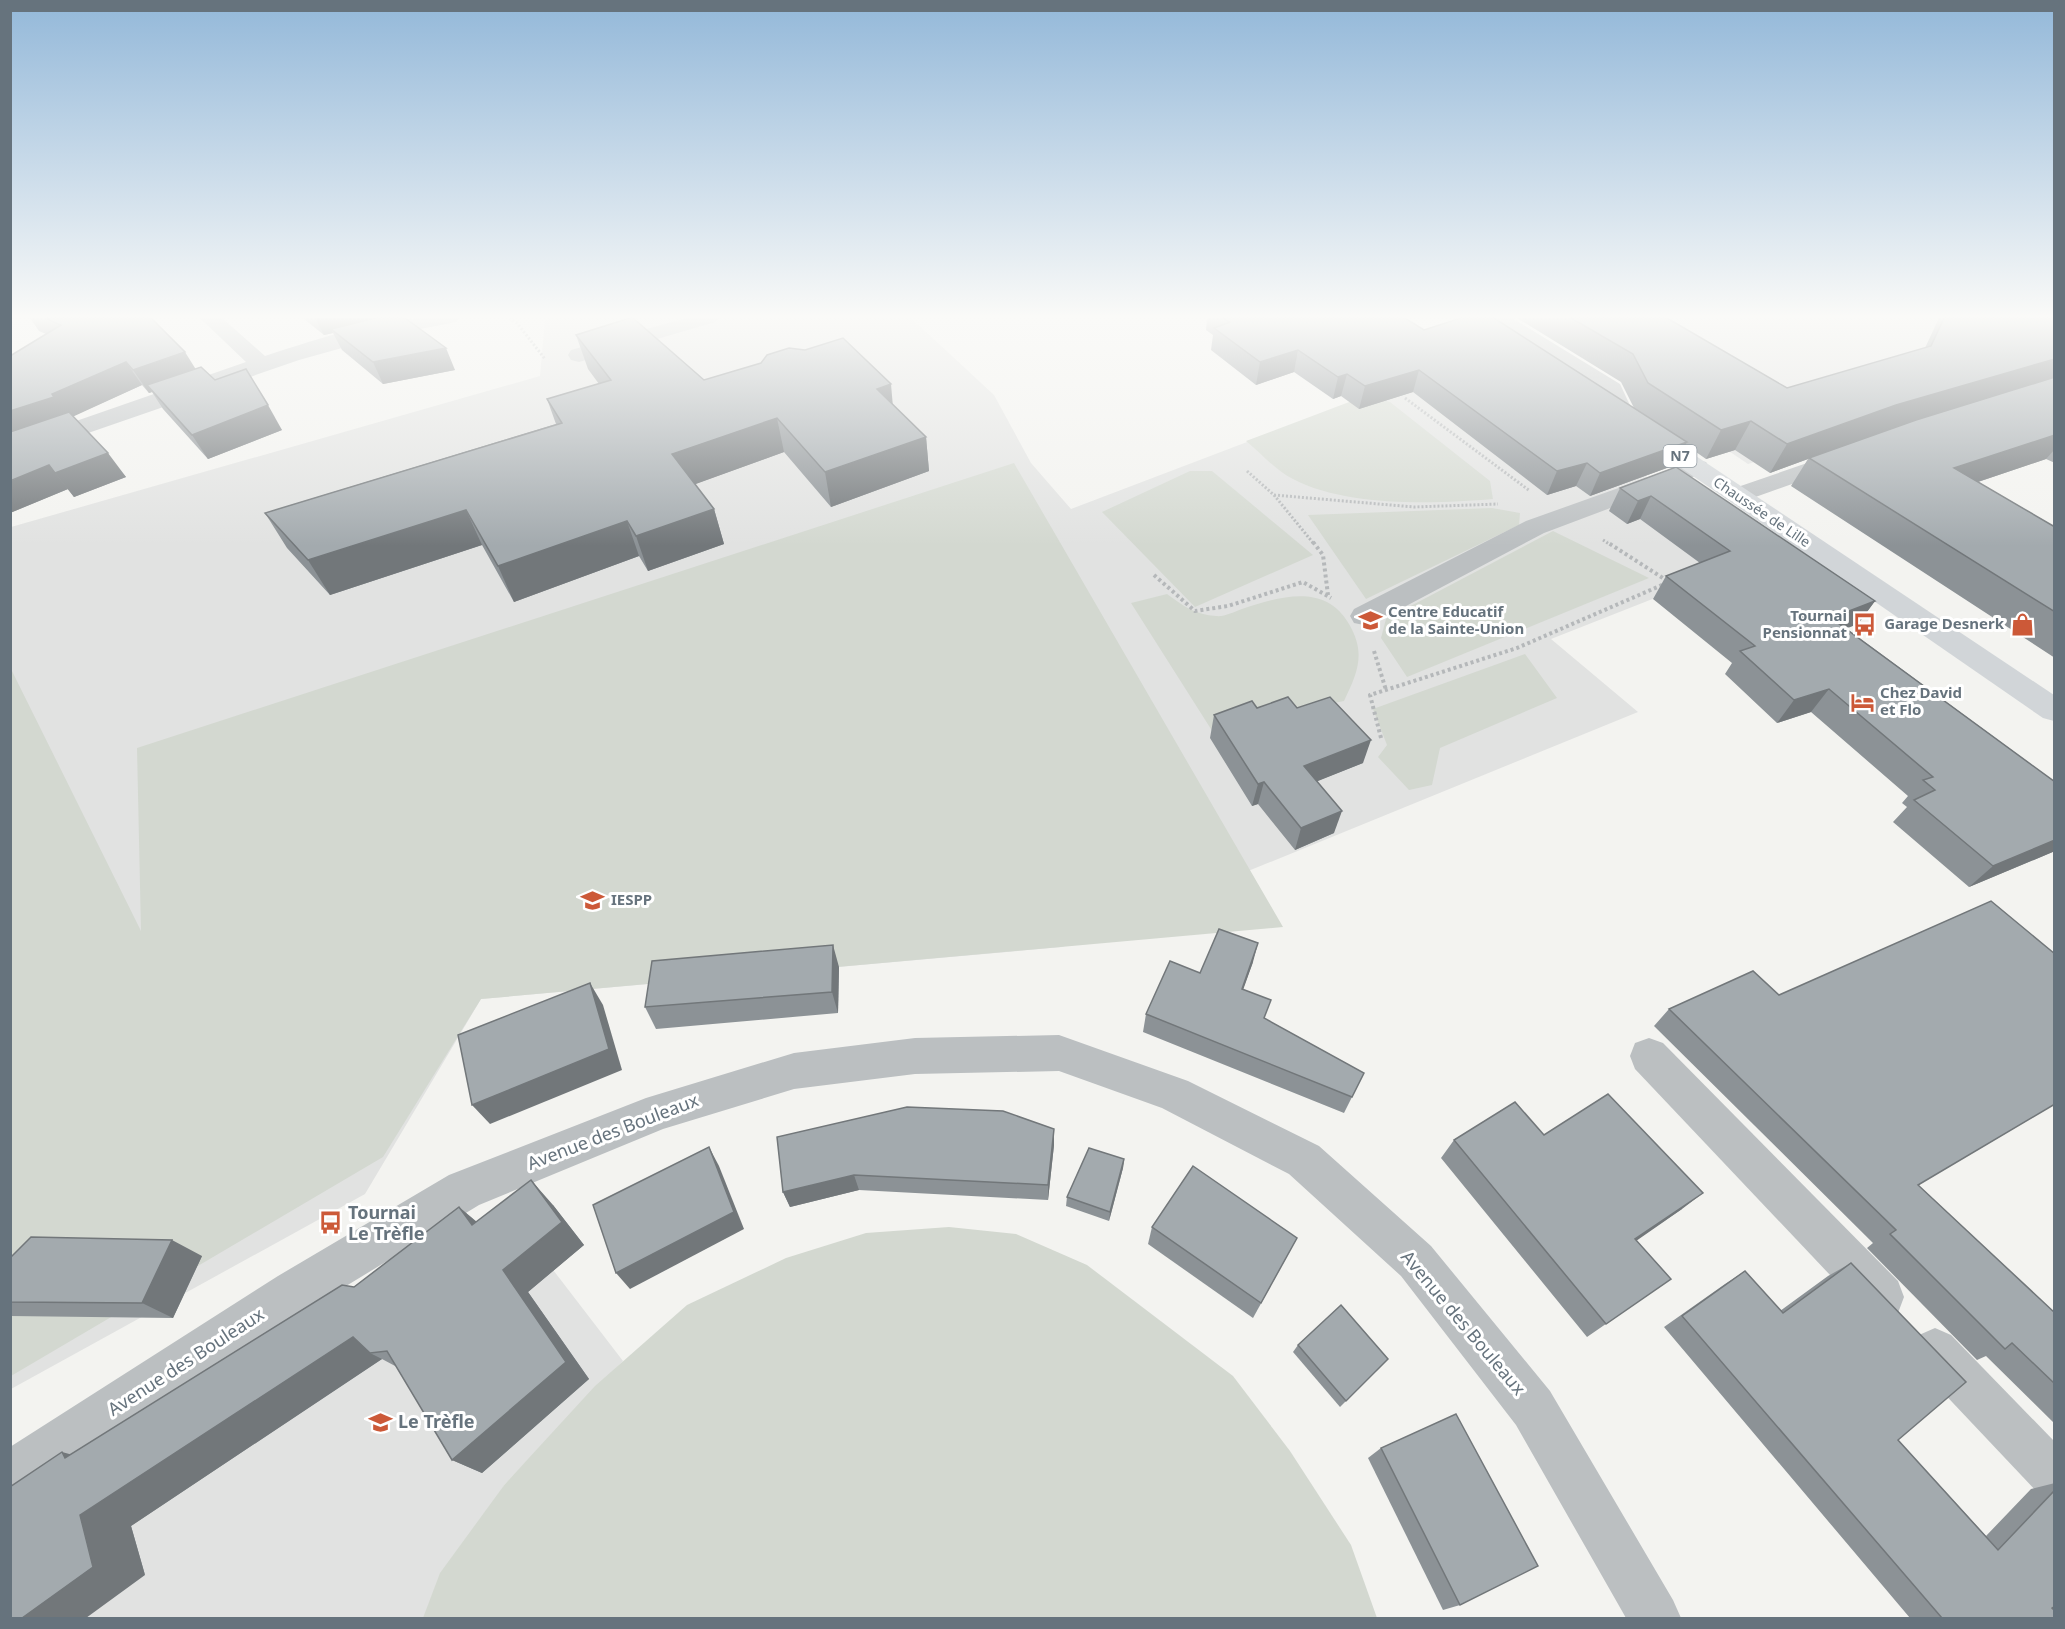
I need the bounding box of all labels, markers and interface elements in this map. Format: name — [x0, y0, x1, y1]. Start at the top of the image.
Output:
road number: N7 — [1664, 445, 1696, 467]
street label: Chaussée de Lille — [1710, 472, 1815, 551]
place label: Centre Educatif de la Sainte-Union — [1388, 601, 1524, 638]
place label: Tournai Pensionnat — [1763, 605, 1847, 642]
school or university icon: Centre Educatif de la Sainte-Union — [1357, 608, 1383, 634]
shop icon: Garage Desnerk — [2009, 611, 2035, 637]
bus stop icon: Tournai Pensionnat — [1852, 612, 1878, 638]
place label: Garage Desnerk — [1884, 613, 2005, 633]
place label: Chez David et Flo — [1880, 682, 1962, 719]
hotel icon: Chez David et Flo — [1849, 689, 1875, 715]
school or university icon: IESPP — [580, 887, 606, 913]
place label: IESPP — [611, 889, 652, 909]
street label: Avenue des Bouleaux — [524, 1087, 702, 1175]
place label: Tournai Le Trèfle — [348, 1200, 425, 1245]
bus stop icon: Tournai Le Trèfle — [317, 1210, 343, 1236]
street label: Avenue des Bouleaux — [1396, 1245, 1532, 1400]
street label: Avenue des Bouleaux — [103, 1301, 269, 1421]
school or university icon: Le Trèfle — [367, 1409, 393, 1435]
place label: Le Trèfle — [398, 1409, 475, 1433]

